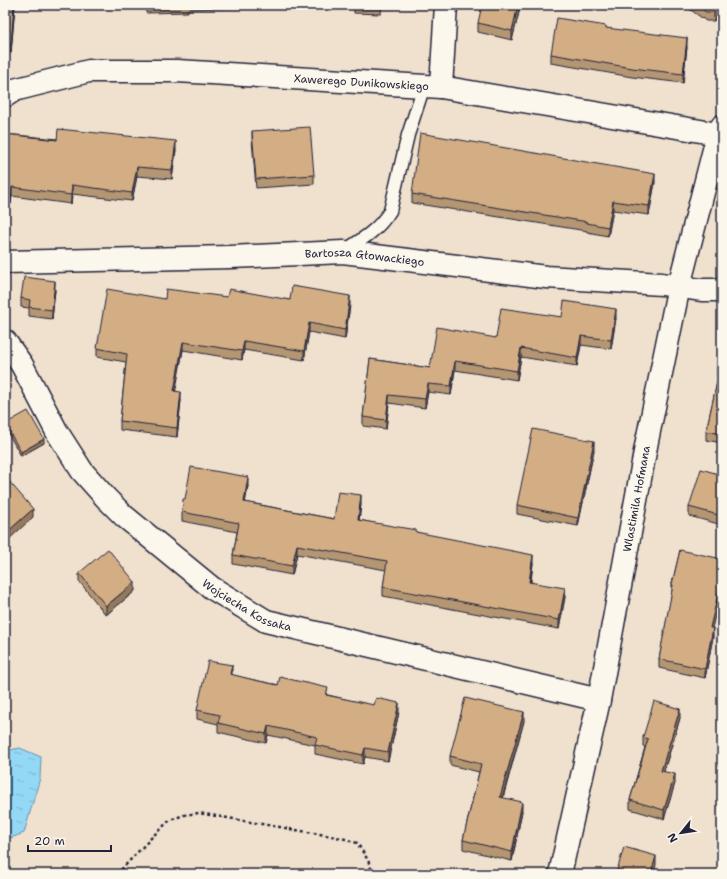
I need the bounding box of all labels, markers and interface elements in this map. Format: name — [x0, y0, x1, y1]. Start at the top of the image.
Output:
street label: Xawerego Dunikowskiego — [293, 71, 430, 94]
street label: Bartosza Głowackiego — [305, 244, 425, 269]
street label: Wlastimila Hofmana — [619, 444, 654, 553]
street label: Wojciecha Kossaka — [199, 575, 293, 634]
north arrow — [661, 813, 701, 853]
scale bar — [28, 827, 111, 853]
text: N — [664, 830, 681, 845]
text: 20 m — [34, 833, 65, 849]

